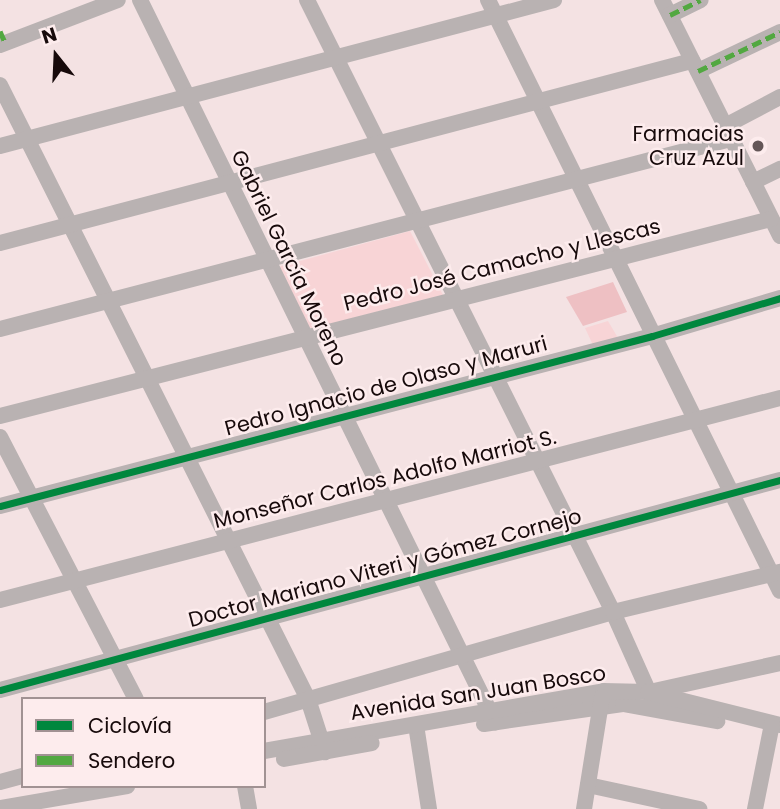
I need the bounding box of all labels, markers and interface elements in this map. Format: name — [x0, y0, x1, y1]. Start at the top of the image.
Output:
north arrow — [21, 21, 91, 91]
text: N — [38, 21, 60, 51]
place label: Farmacias Cruz Azul — [632, 121, 744, 171]
marker: Farmacias Cruz Azul — [750, 138, 766, 154]
street label: Gabriel García Moreno — [226, 146, 352, 370]
street label: Pedro José Camacho y Llescas — [341, 213, 663, 317]
street label: Pedro Ignacio de Olaso y Maruri — [222, 331, 550, 441]
street label: Monseñor Carlos Adolfo Marriot S. — [211, 424, 559, 534]
street label: Doctor Mariano Viteri y Gómez Cornejo — [186, 503, 584, 633]
street label: Avenida San Juan Bosco — [348, 660, 608, 726]
legend — [21, 697, 266, 788]
text: Ciclovía — [88, 711, 172, 740]
text: Sendero — [88, 746, 175, 775]

